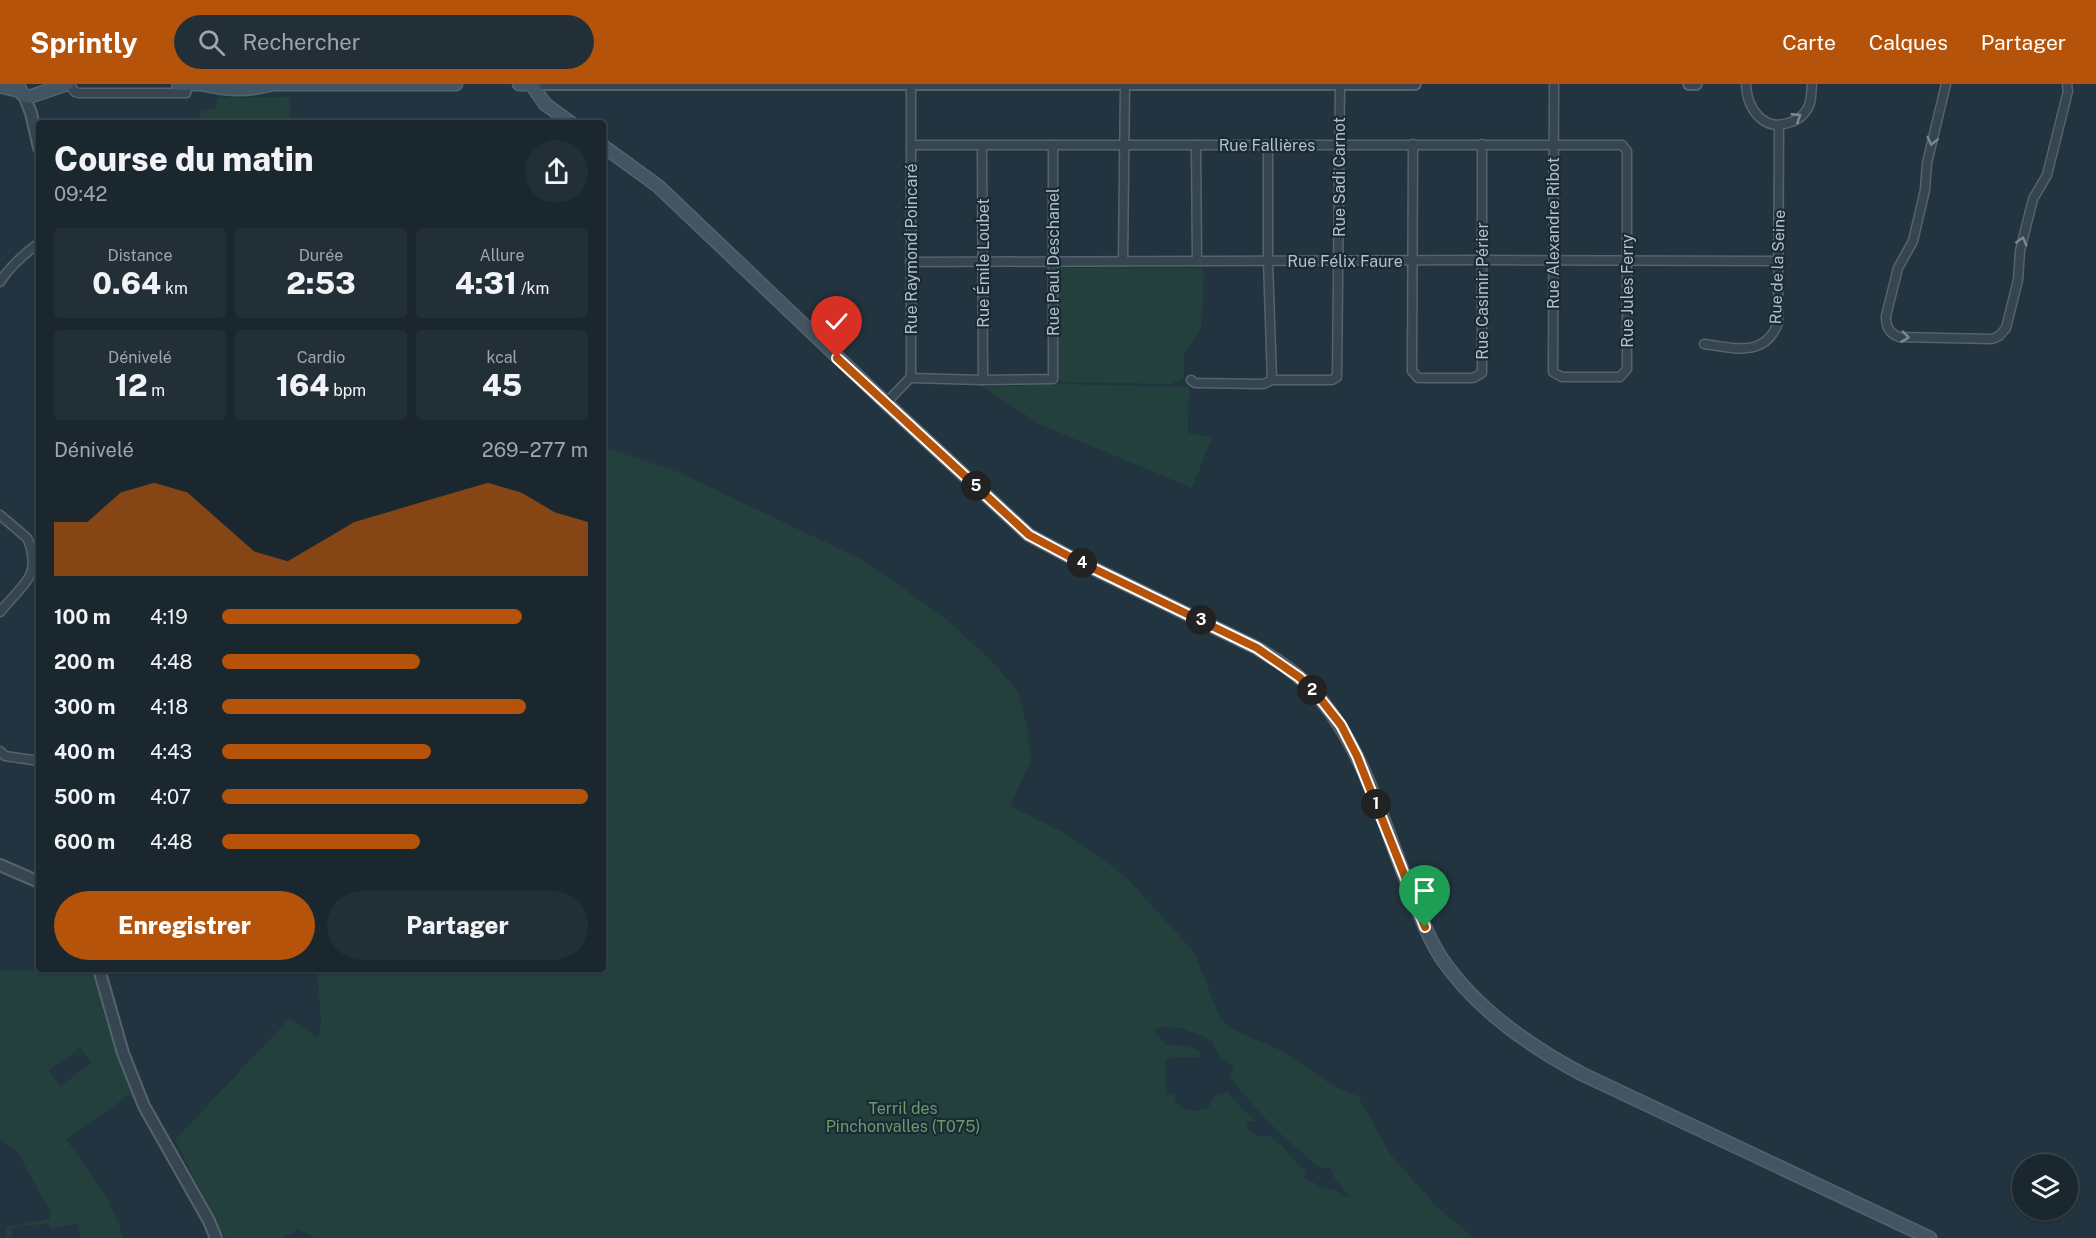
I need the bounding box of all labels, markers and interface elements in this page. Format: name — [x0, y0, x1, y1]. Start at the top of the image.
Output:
search box — [174, 15, 594, 69]
text: Sprintly — [30, 26, 138, 59]
icon: search — [195, 26, 228, 59]
text: Rechercher — [243, 29, 360, 55]
text: Carte — [1782, 30, 1836, 55]
text: Calques — [1869, 30, 1948, 55]
text: Partager — [1981, 30, 2066, 55]
one-way arrow — [1791, 114, 1802, 125]
street label: Rue Sadi Carnot — [1330, 117, 1349, 237]
one-way arrow — [1927, 135, 1939, 146]
street label: Rue Fallières — [1219, 136, 1315, 155]
text: Course du matin — [54, 140, 314, 178]
button: share — [525, 140, 588, 203]
street label: Rue Alexandre Ribot — [1544, 157, 1563, 309]
street label: Rue Raymond Poincaré — [902, 163, 921, 335]
text: 09:42 — [54, 182, 107, 206]
street label: Rue Paul Deschanel — [1044, 188, 1063, 336]
street label: Rue Émile Loubet — [973, 198, 993, 328]
street label: Rue de la Seine — [1766, 209, 1789, 325]
street label: Rue Casimir Périer — [1473, 222, 1492, 360]
street label: Rue Jules Ferry — [1618, 234, 1637, 348]
one-way arrow — [2015, 236, 2028, 246]
text: Distance — [108, 246, 172, 265]
text: Durée — [299, 246, 343, 265]
text: Allure — [479, 246, 525, 265]
street label: Rue Félix Faure — [1287, 252, 1403, 271]
text: 0.64 — [92, 265, 161, 301]
text: 2:53 — [286, 265, 356, 301]
text: 4:31 — [455, 265, 517, 301]
text: km — [161, 279, 188, 298]
text: /km — [517, 279, 549, 298]
pin — [811, 296, 862, 358]
icon: check — [820, 305, 853, 338]
one-way arrow — [1900, 330, 1909, 342]
text: Dénivelé — [108, 348, 172, 367]
text: Cardio — [297, 348, 345, 367]
text: kcal — [487, 348, 517, 367]
text: 12 — [115, 367, 147, 403]
text: 164 — [276, 367, 329, 403]
text: 45 — [482, 367, 522, 403]
text: m — [147, 381, 165, 400]
text: bpm — [329, 381, 366, 400]
text: Dénivelé — [54, 438, 134, 462]
text: 269–277 m — [482, 438, 588, 462]
pin: 5 — [961, 471, 991, 501]
text: 5 — [971, 476, 981, 495]
pin: 4 — [1067, 548, 1097, 578]
text: 4 — [1077, 553, 1087, 572]
text: 100 m — [54, 605, 111, 629]
text: 4:19 — [150, 605, 188, 629]
pin: 3 — [1186, 605, 1216, 635]
text: 3 — [1196, 610, 1206, 629]
text: 200 m — [54, 650, 115, 674]
text: 4:48 — [150, 650, 192, 674]
pin: 2 — [1297, 675, 1327, 705]
text: 2 — [1307, 680, 1317, 699]
text: 300 m — [54, 695, 115, 719]
text: 4:18 — [150, 695, 188, 719]
text: 400 m — [54, 740, 115, 764]
text: 4:43 — [150, 740, 192, 764]
text: 500 m — [54, 785, 116, 809]
text: 4:07 — [150, 785, 191, 809]
pin: 1 — [1361, 789, 1391, 819]
text: 1 — [1373, 794, 1379, 813]
text: 600 m — [54, 830, 115, 854]
text: 4:48 — [150, 830, 192, 854]
pin — [1399, 865, 1450, 927]
icon: arrive — [1408, 874, 1441, 907]
button: Enregistrer — [54, 891, 315, 960]
button: Partager — [327, 891, 588, 960]
park label: Terril des Pinchonvalles (T075) — [826, 1099, 980, 1136]
map controls — [2012, 1154, 2078, 1220]
button: layers — [2012, 1154, 2078, 1220]

